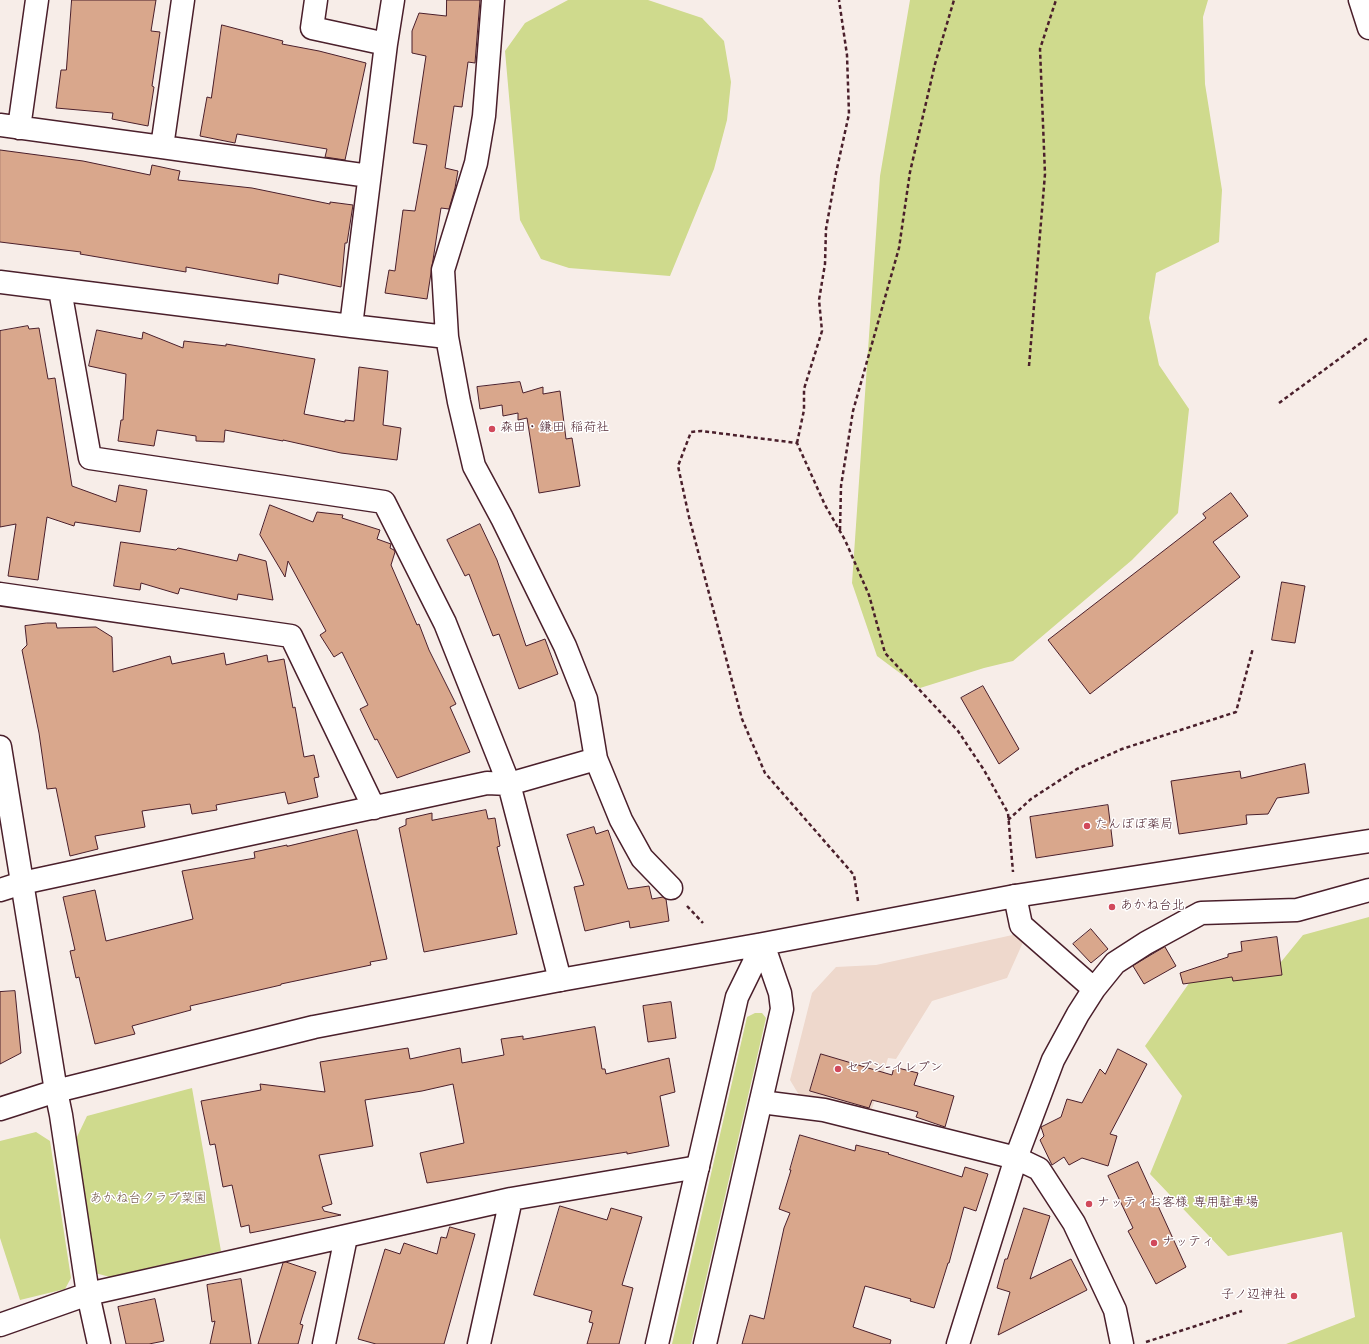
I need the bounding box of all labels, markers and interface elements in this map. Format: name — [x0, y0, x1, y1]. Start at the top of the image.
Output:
place label: 森田・鎌田 稲荷社 — [500, 421, 609, 437]
marker: 森田・鎌田 稲荷社 — [487, 424, 497, 434]
place label: たんぽぽ薬局 — [1095, 818, 1173, 834]
marker: たんぽぽ薬局 — [1082, 821, 1092, 831]
place label: あかね台北 — [1120, 899, 1185, 915]
marker: あかね台北 — [1107, 902, 1117, 912]
place label: セブン-イレブン — [846, 1061, 943, 1077]
marker: セブン-イレブン — [833, 1064, 843, 1074]
park label: あかね台クラブ菜園 — [90, 1192, 206, 1208]
place label: ナッティお客様 専用駐車場 — [1097, 1196, 1258, 1212]
marker: ナッティお客様 専用駐車場 — [1084, 1199, 1094, 1209]
place label: ナッティ — [1162, 1235, 1214, 1251]
marker: ナッティ — [1149, 1238, 1159, 1248]
place label: 子ノ辺神社 — [1221, 1288, 1286, 1304]
marker: 子ノ辺神社 — [1289, 1291, 1299, 1301]

